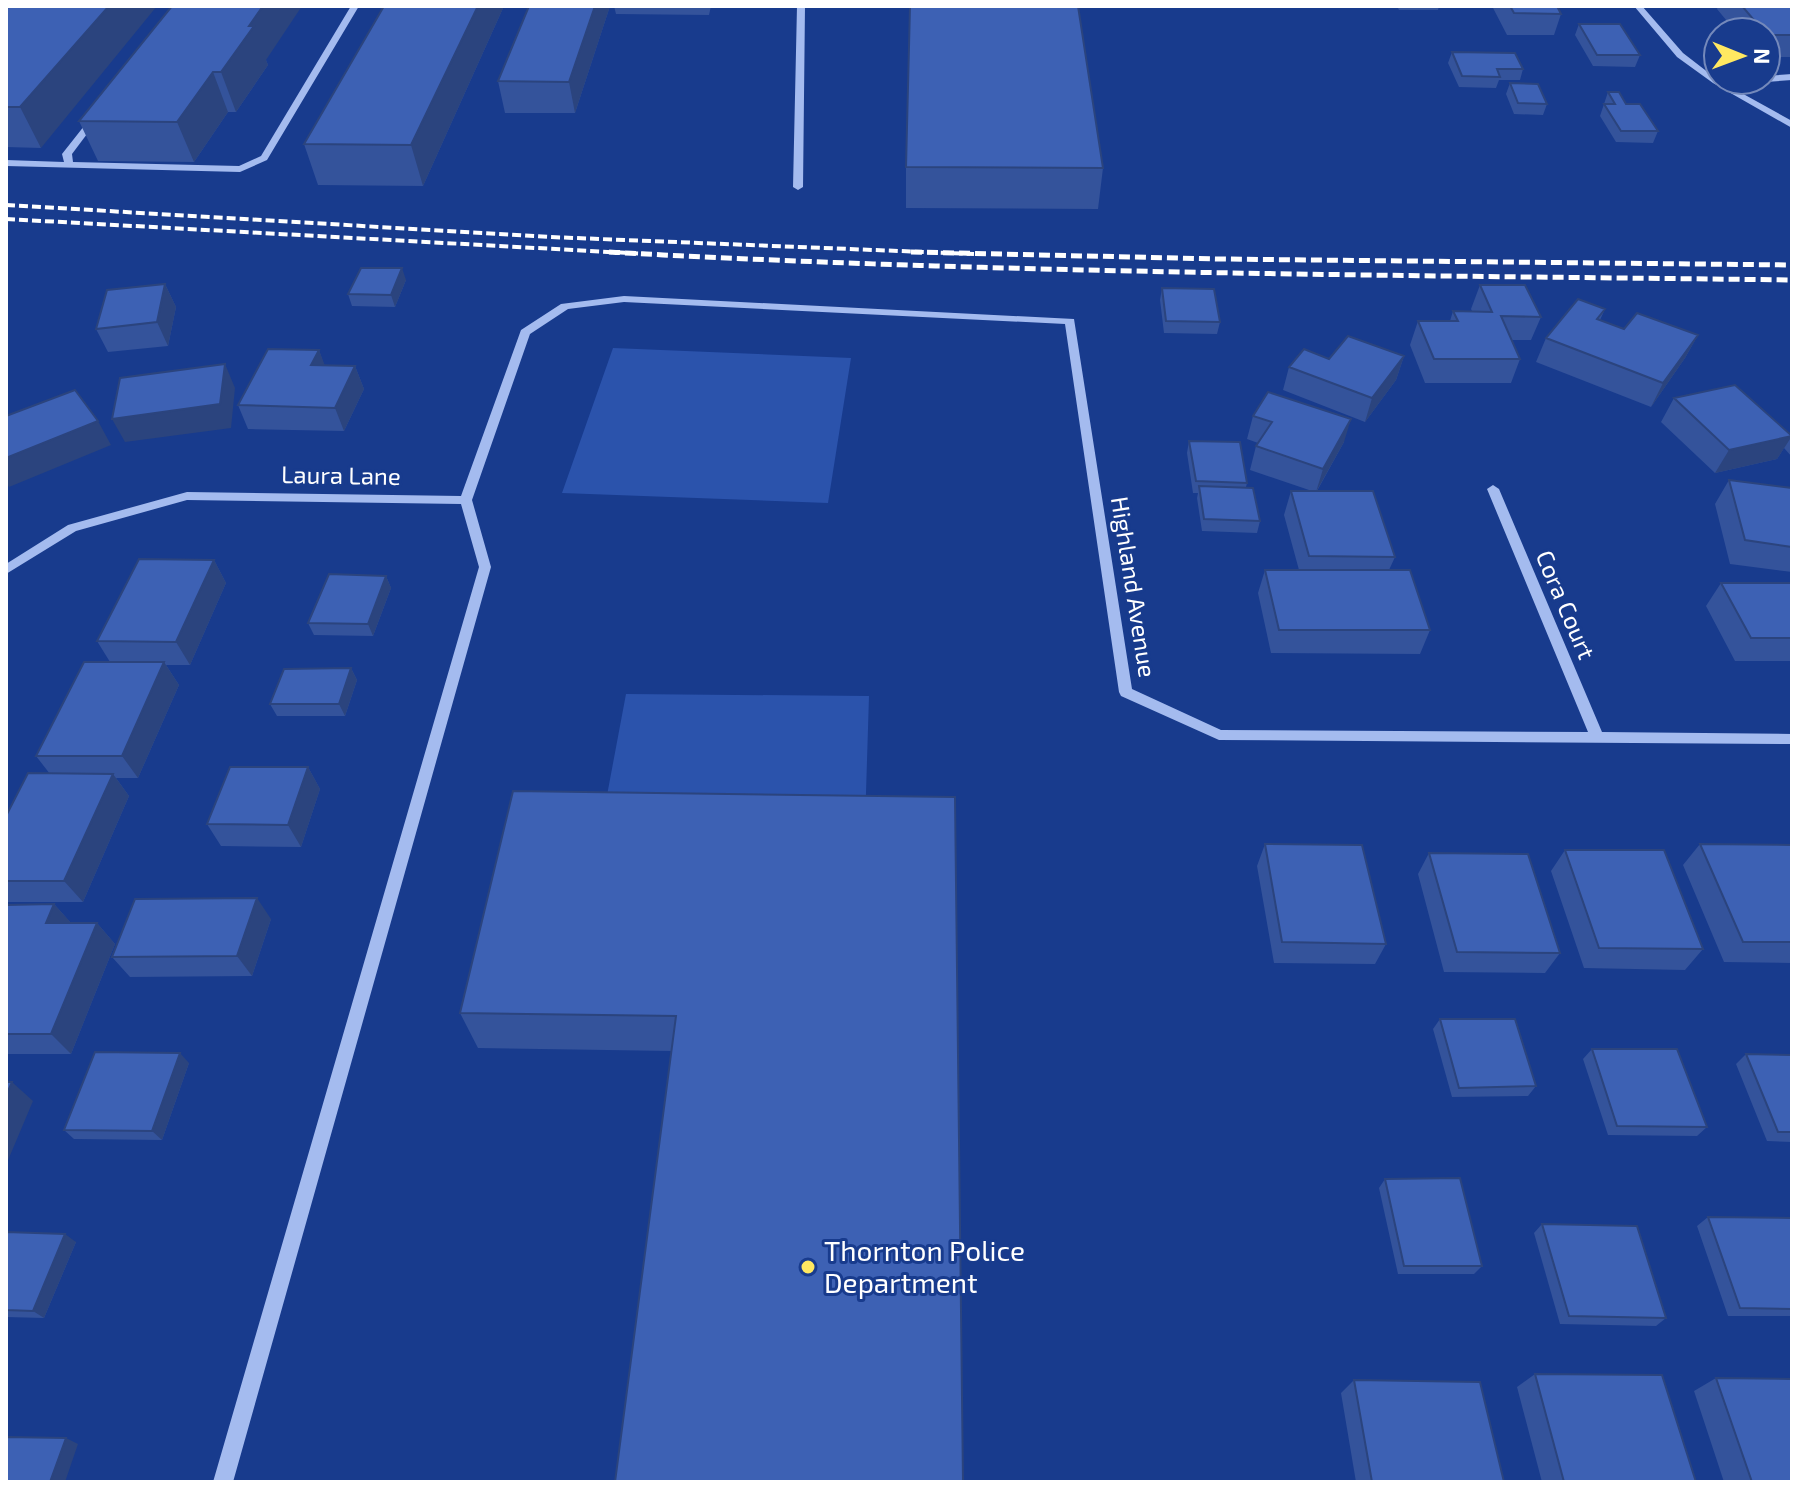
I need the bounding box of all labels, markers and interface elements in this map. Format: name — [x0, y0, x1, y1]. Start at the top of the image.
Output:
north arrow — [1702, 16, 1782, 96]
text: N — [1750, 48, 1776, 65]
street label: Laura Lane — [281, 459, 401, 490]
street label: Highland Avenue — [1106, 494, 1163, 679]
street label: Cora Court — [1531, 546, 1602, 663]
place label: Thornton Police Department — [824, 1233, 1025, 1299]
marker: Thornton Police Department — [799, 1258, 817, 1276]

